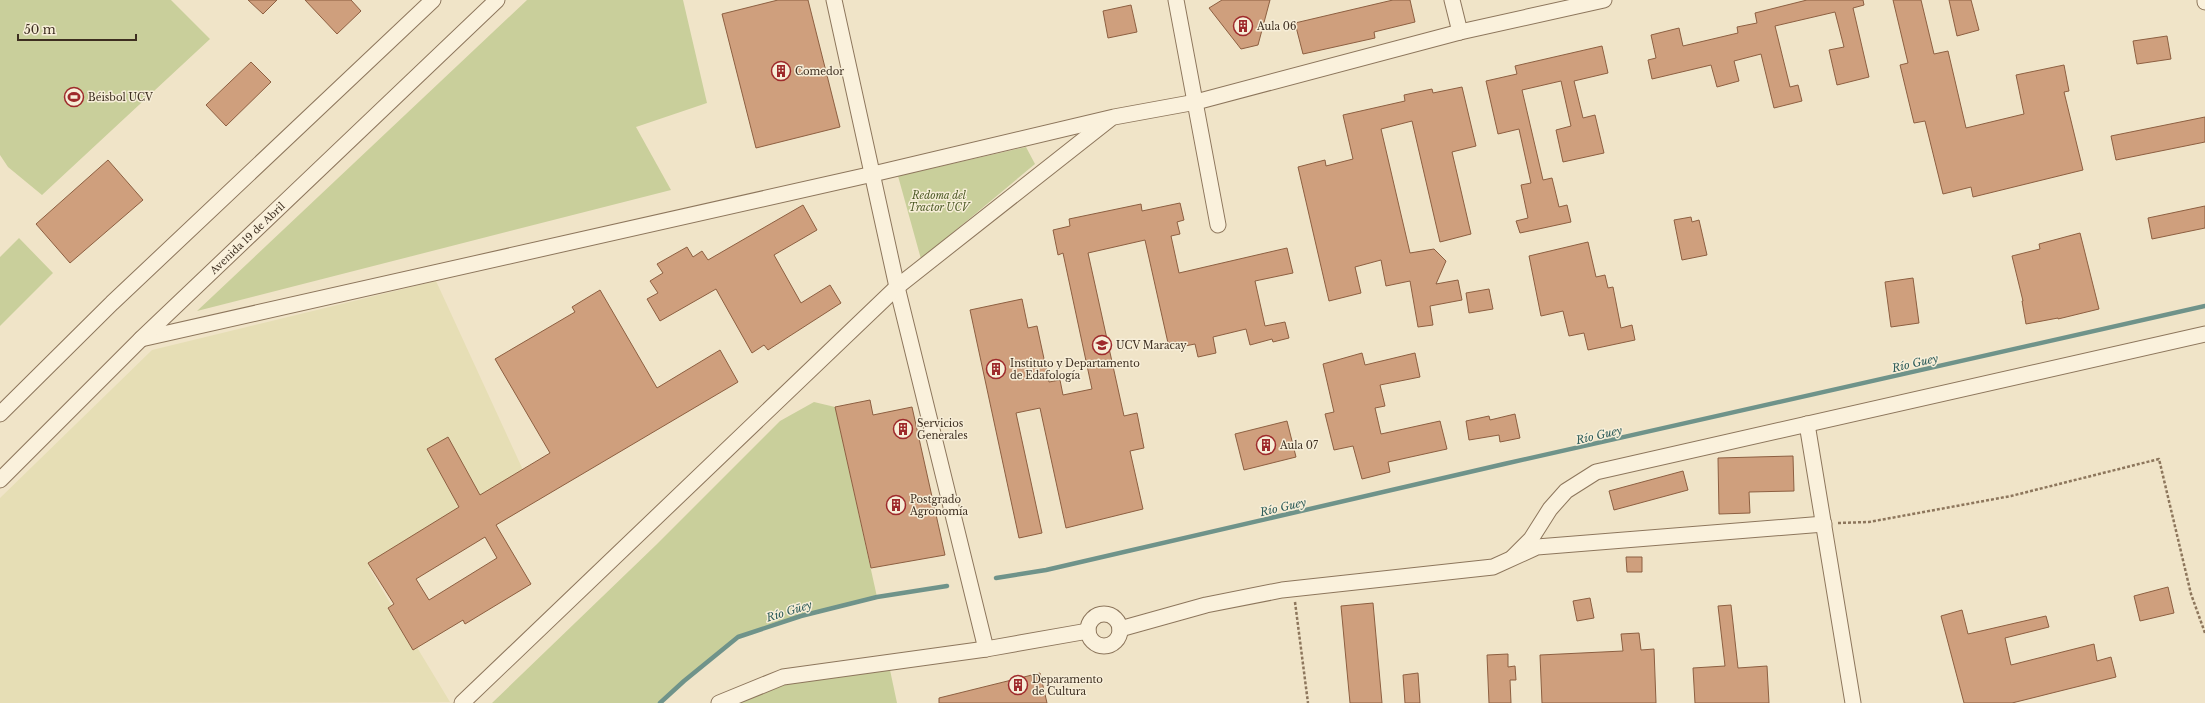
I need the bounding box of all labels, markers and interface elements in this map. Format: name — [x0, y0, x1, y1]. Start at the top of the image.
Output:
building icon: Aula 06 — [1232, 15, 1254, 37]
scale bar — [18, 16, 136, 42]
place label: Aula 06 — [1256, 20, 1296, 33]
text: 50 m — [24, 22, 56, 37]
building icon: Comedor — [770, 60, 792, 82]
place label: Comedor — [795, 65, 844, 78]
sports icon: Béisbol UCV — [63, 86, 85, 108]
place label: Béisbol UCV — [88, 91, 153, 104]
park label: Redoma del Tractor UCV — [909, 189, 971, 214]
street label: Avenida 19 de Abril — [207, 200, 288, 278]
school or university icon: UCV Maracay — [1091, 334, 1113, 356]
place label: UCV Maracay — [1116, 339, 1187, 352]
water label: Río Guey — [1890, 351, 1940, 375]
place label: Instituto y Departamento de Edafología — [1010, 357, 1140, 382]
building icon: Instituto y Departamento de Edafología — [985, 358, 1007, 380]
place label: Servicios Generales — [917, 417, 968, 442]
building icon: Servicios Generales — [892, 418, 914, 440]
water label: Río Guey — [1574, 423, 1624, 447]
building icon: Aula 07 — [1255, 434, 1277, 456]
place label: Aula 07 — [1279, 439, 1319, 452]
place label: Postgrado Agronomía — [909, 493, 968, 518]
building icon: Postgrado Agronomía — [885, 494, 907, 516]
water label: Río Guey — [1258, 495, 1308, 519]
water label: Río Güey — [764, 597, 814, 625]
place label: Deparamento de Cultura — [1032, 673, 1103, 698]
building icon: Deparamento de Cultura — [1007, 674, 1029, 696]

